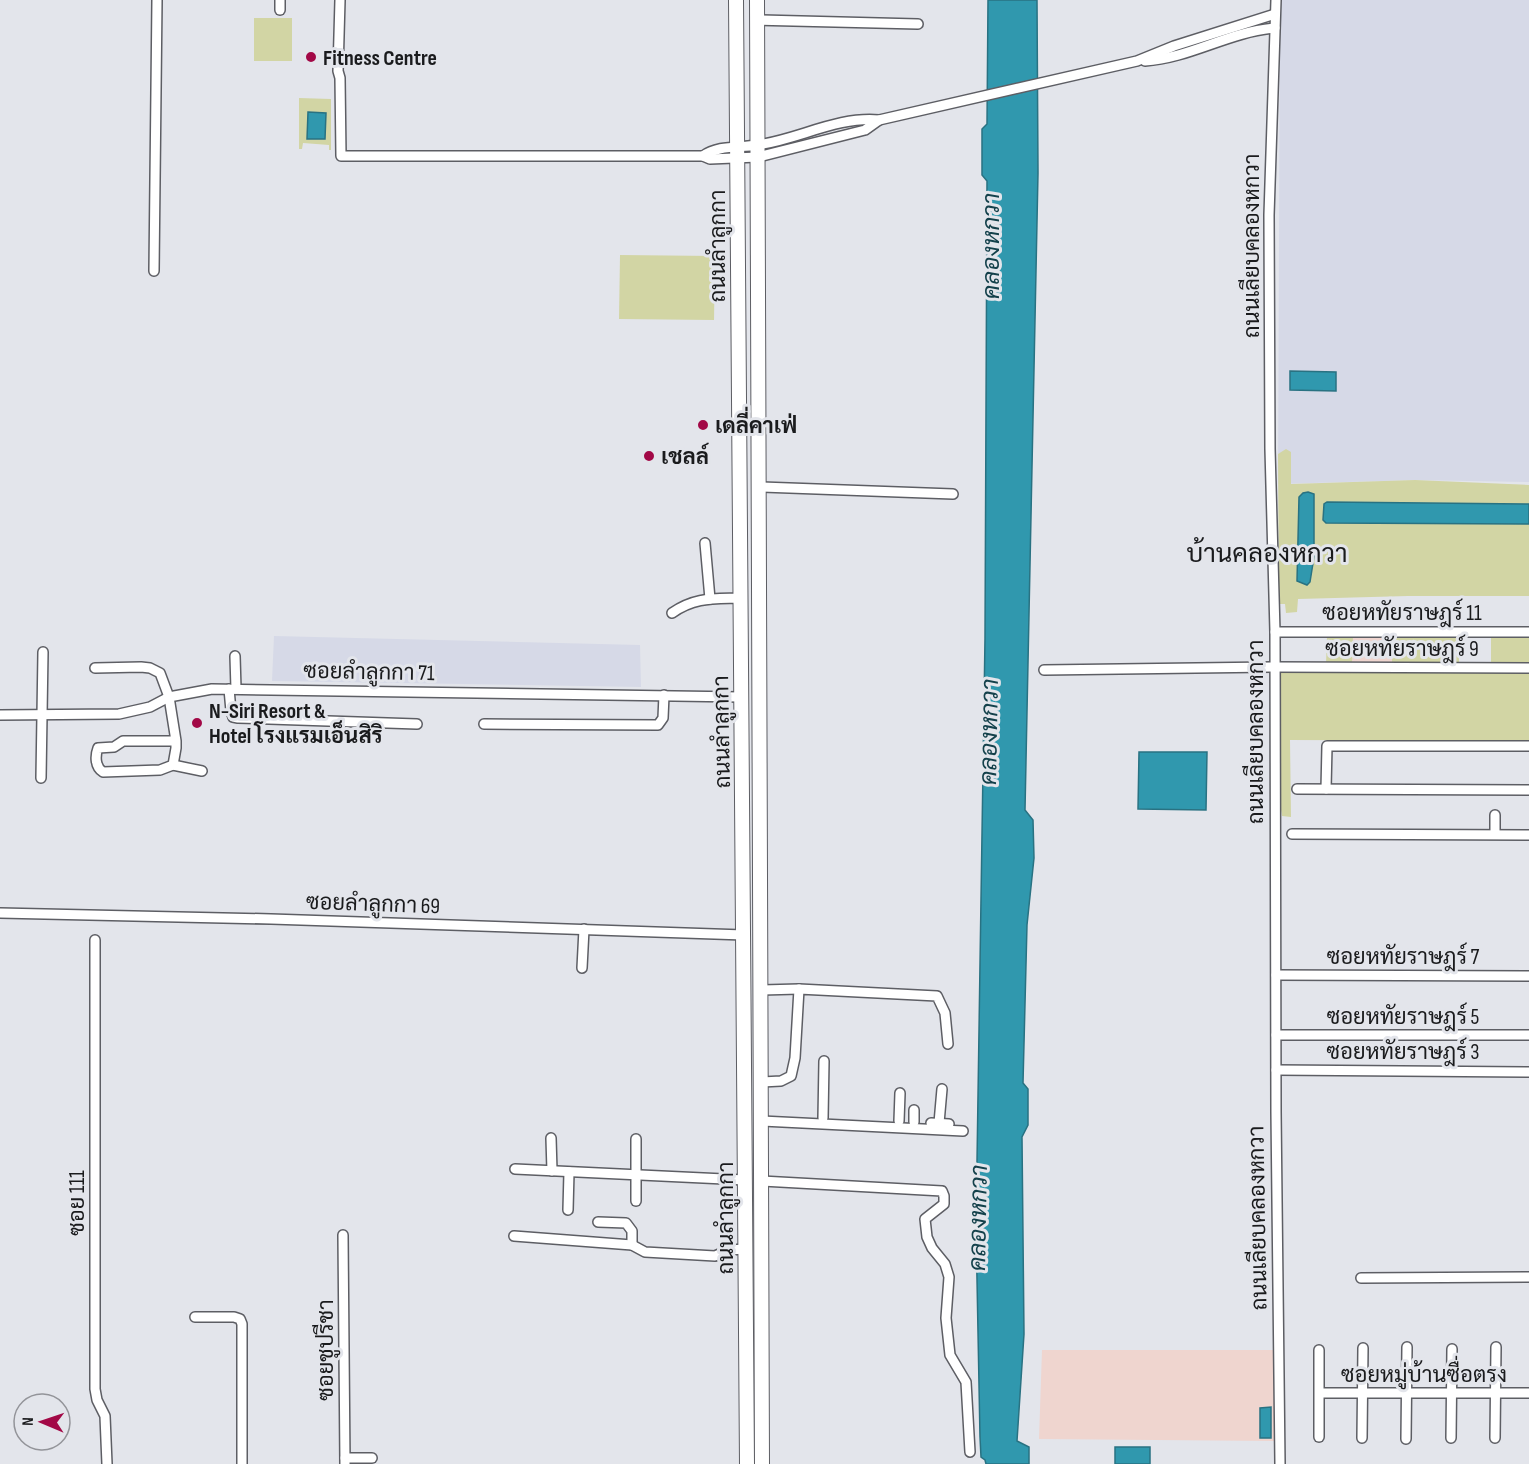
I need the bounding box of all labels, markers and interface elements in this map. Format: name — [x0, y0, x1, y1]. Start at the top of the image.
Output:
place label: Fitness Centre — [323, 45, 437, 72]
marker: Fitness Centre — [304, 50, 318, 64]
street label: ถนนเลียบคลองหกวา — [1238, 154, 1266, 338]
street label: ถนนลำลูกกา — [705, 189, 733, 303]
water label: คลองหกวา — [977, 193, 1006, 299]
place label: เดลี่คาเฟ่ — [715, 406, 797, 440]
marker: เดลี่คาเฟ่ — [696, 418, 710, 432]
place label: เชลล์ — [661, 442, 710, 471]
marker: เชลล์ — [642, 449, 656, 463]
district label: บ้านคลองหกวา — [1186, 537, 1348, 570]
street label: ซอยหทัยราษฎร์ 11 — [1322, 598, 1482, 628]
street label: ซอยหทัยราษฎร์ 9 — [1325, 634, 1479, 664]
street label: ถนนเลียบคลองหกวา — [1242, 640, 1270, 824]
street label: ซอยลำลูกกา 71 — [303, 658, 435, 688]
street label: ถนนลำลูกกา — [708, 675, 738, 789]
water label: คลองหกวา — [974, 679, 1005, 785]
place label: N-Siri Resort & Hotel โรงแรมเอ็นสิริ — [209, 698, 383, 750]
marker: N-Siri Resort & Hotel โรงแรมเอ็นสิริ — [190, 716, 204, 730]
street label: ซอยลำลูกกา 69 — [305, 889, 440, 921]
street label: ซอยหทัยราษฎร์ 7 — [1327, 942, 1480, 972]
street label: ซอยหทัยราษฎร์ 5 — [1327, 1002, 1480, 1032]
street label: ซอยหทัยราษฎร์ 3 — [1326, 1037, 1480, 1067]
street label: ถนนเลียบคลองหกวา — [1242, 1125, 1274, 1311]
street label: ถนนลำลูกกา — [713, 1161, 741, 1275]
water label: คลองหกวา — [963, 1165, 994, 1271]
street label: ซอย 111 — [64, 1170, 91, 1236]
street label: ซอยชูปรีชา — [312, 1299, 341, 1401]
street label: ซอยหมู่บ้านซื่อตรง — [1341, 1355, 1507, 1390]
north arrow — [12, 1392, 72, 1452]
text: N — [19, 1417, 38, 1426]

